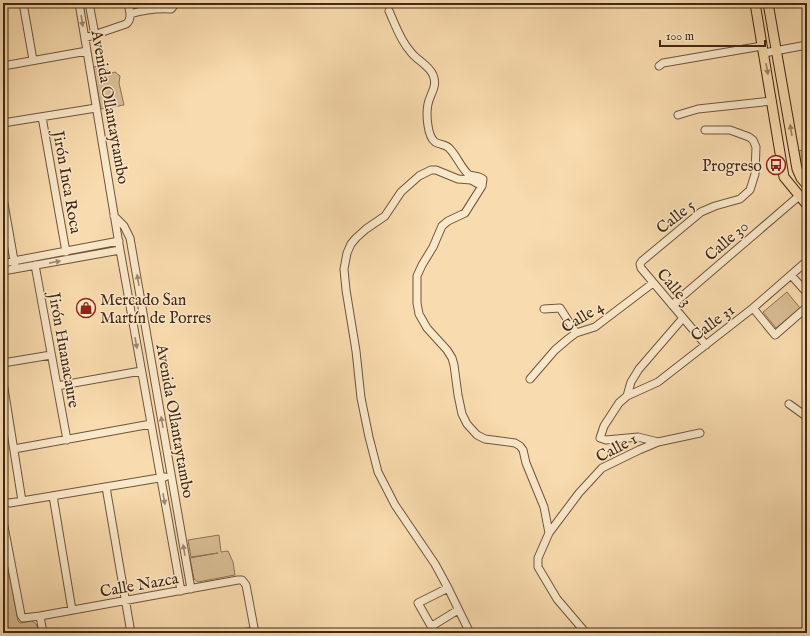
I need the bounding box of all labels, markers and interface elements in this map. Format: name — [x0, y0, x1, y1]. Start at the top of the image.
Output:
one-way arrow — [79, 15, 85, 27]
scale bar — [660, 22, 765, 48]
street label: Avenida Ollantaytambo — [85, 28, 132, 186]
text: 100 m — [666, 29, 694, 44]
one-way arrow — [764, 63, 770, 75]
one-way arrow — [788, 124, 794, 136]
street label: Jirón Inca Roca — [47, 127, 85, 236]
bus stop icon: Progreso — [765, 154, 787, 176]
place label: Progreso — [702, 157, 762, 177]
street label: Calle 5 — [653, 196, 700, 239]
street label: Calle 30 — [701, 217, 753, 266]
one-way arrow — [49, 258, 61, 264]
street label: Calle 3 — [652, 265, 695, 312]
one-way arrow — [134, 274, 140, 286]
street label: Jirón Huanacaure — [43, 289, 83, 410]
place label: Mercado San Martín de Porres — [100, 291, 212, 329]
shop icon: Mercado San Martín de Porres — [75, 297, 97, 319]
street label: Calle 4 — [558, 297, 608, 338]
street label: Calle 31 — [687, 301, 739, 347]
one-way arrow — [134, 337, 140, 349]
street label: Avenida Ollantaytambo — [150, 342, 197, 500]
one-way arrow — [159, 416, 165, 428]
street label: Calle 1 — [593, 430, 641, 468]
one-way arrow — [162, 493, 168, 505]
one-way arrow — [181, 544, 187, 556]
street label: Calle Nazca — [99, 569, 180, 603]

